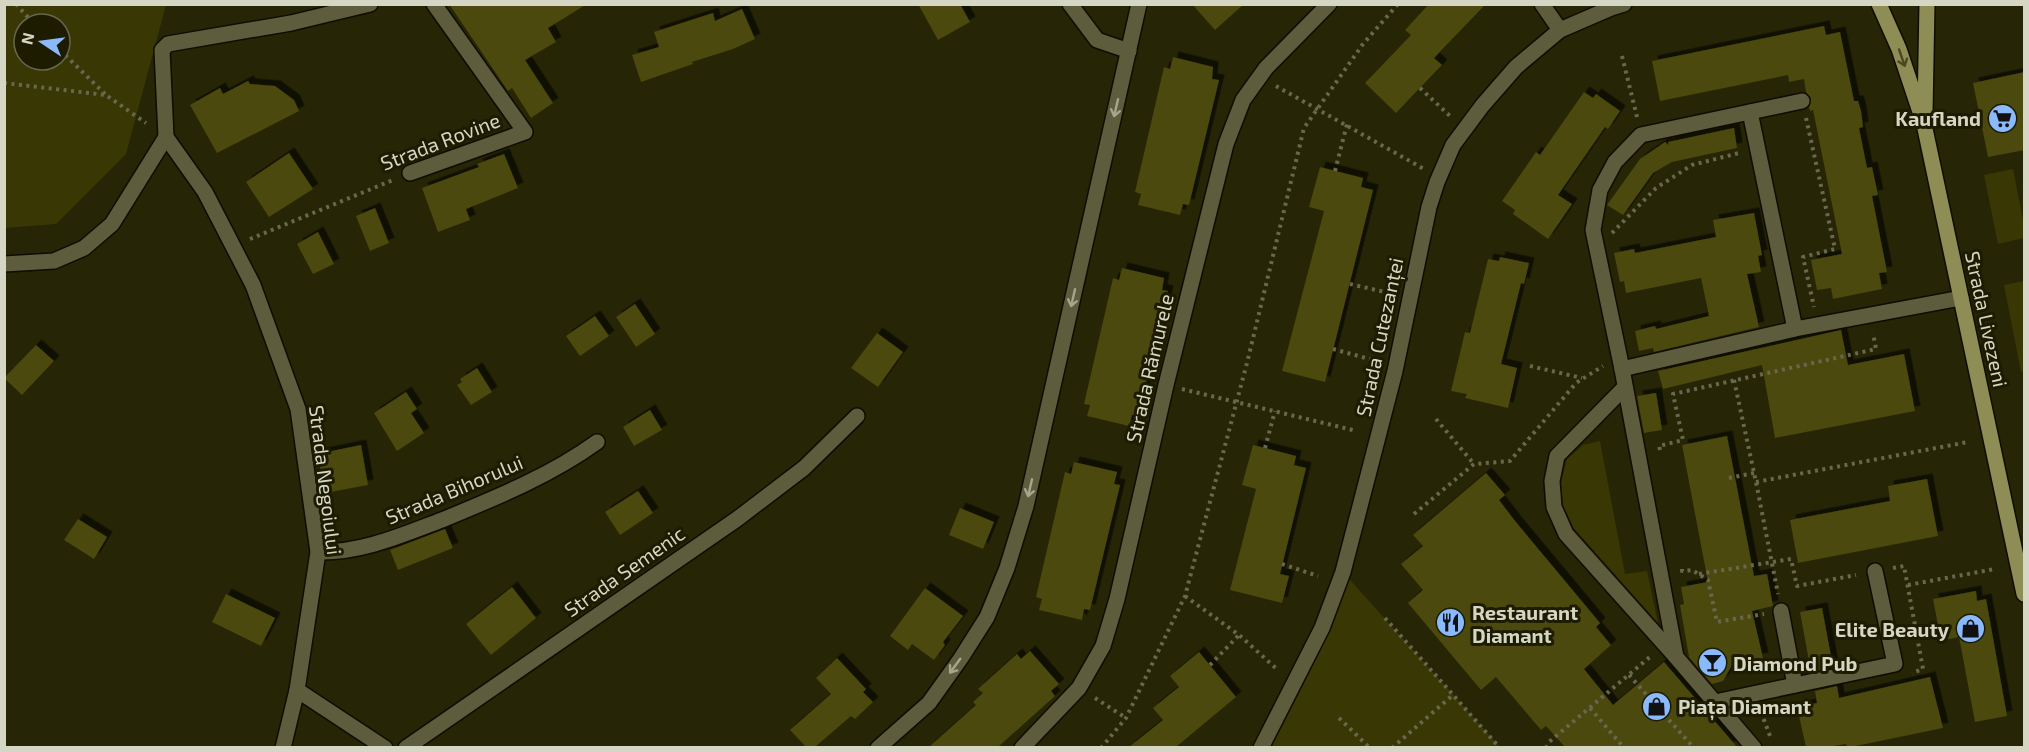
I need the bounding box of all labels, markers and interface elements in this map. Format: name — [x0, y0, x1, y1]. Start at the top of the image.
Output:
north arrow — [12, 12, 72, 72]
text: N — [16, 31, 37, 46]
one-way arrow — [1897, 48, 1908, 67]
one-way arrow — [1110, 97, 1121, 117]
supermarket icon: Kaufland — [1986, 102, 2018, 134]
place label: Kaufland — [1895, 106, 1981, 130]
street label: Strada Rovine — [377, 107, 503, 175]
street label: Strada Livezeni — [1961, 249, 2013, 389]
street label: Strada Cutezanței — [1350, 255, 1410, 419]
one-way arrow — [1067, 288, 1078, 307]
street label: Strada Rămurele — [1120, 291, 1178, 445]
street label: Strada Negoiului — [305, 404, 347, 556]
street label: Strada Bihorului — [382, 449, 526, 529]
one-way arrow — [1024, 478, 1035, 497]
street label: Strada Semenic — [559, 521, 689, 621]
place label: Restaurant Diamant — [1472, 600, 1578, 647]
restaurant icon: Restaurant Diamant — [1435, 607, 1467, 639]
shop icon: Elite Beauty — [1954, 613, 1986, 645]
place label: Elite Beauty — [1835, 617, 1950, 642]
bar icon: Diamond Pub — [1696, 647, 1728, 679]
place label: Diamond Pub — [1733, 651, 1857, 675]
one-way arrow — [949, 658, 961, 674]
shop icon: Piața Diamant — [1641, 690, 1673, 722]
place label: Piața Diamant — [1678, 694, 1811, 721]

